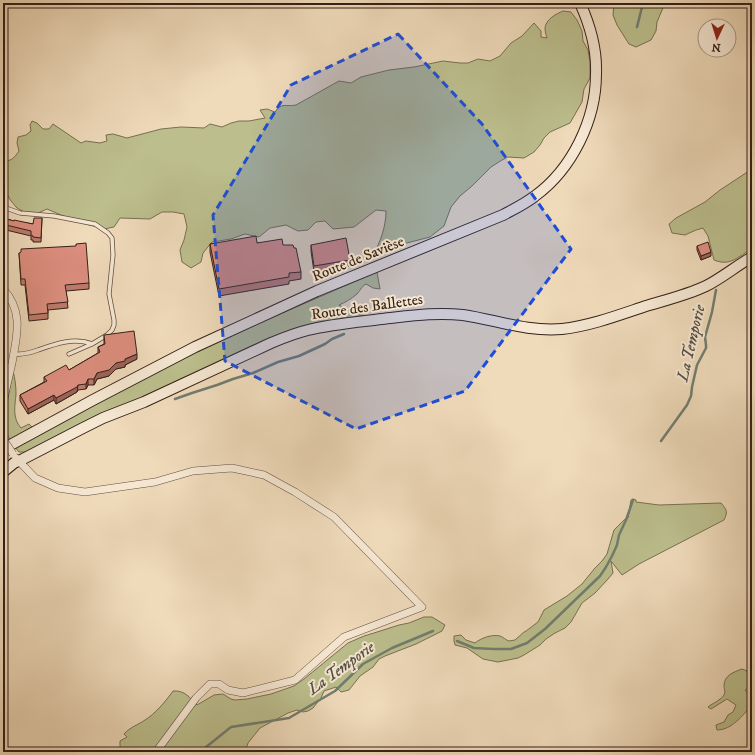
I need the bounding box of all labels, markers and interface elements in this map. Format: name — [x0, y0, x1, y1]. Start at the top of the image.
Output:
north arrow — [697, 18, 737, 58]
text: N — [711, 40, 721, 54]
street label: Route de Savièse — [309, 232, 407, 286]
street label: Route des Ballettes — [310, 290, 424, 324]
water label: La Temporie — [672, 302, 710, 384]
water label: La Temporie — [303, 637, 379, 700]

